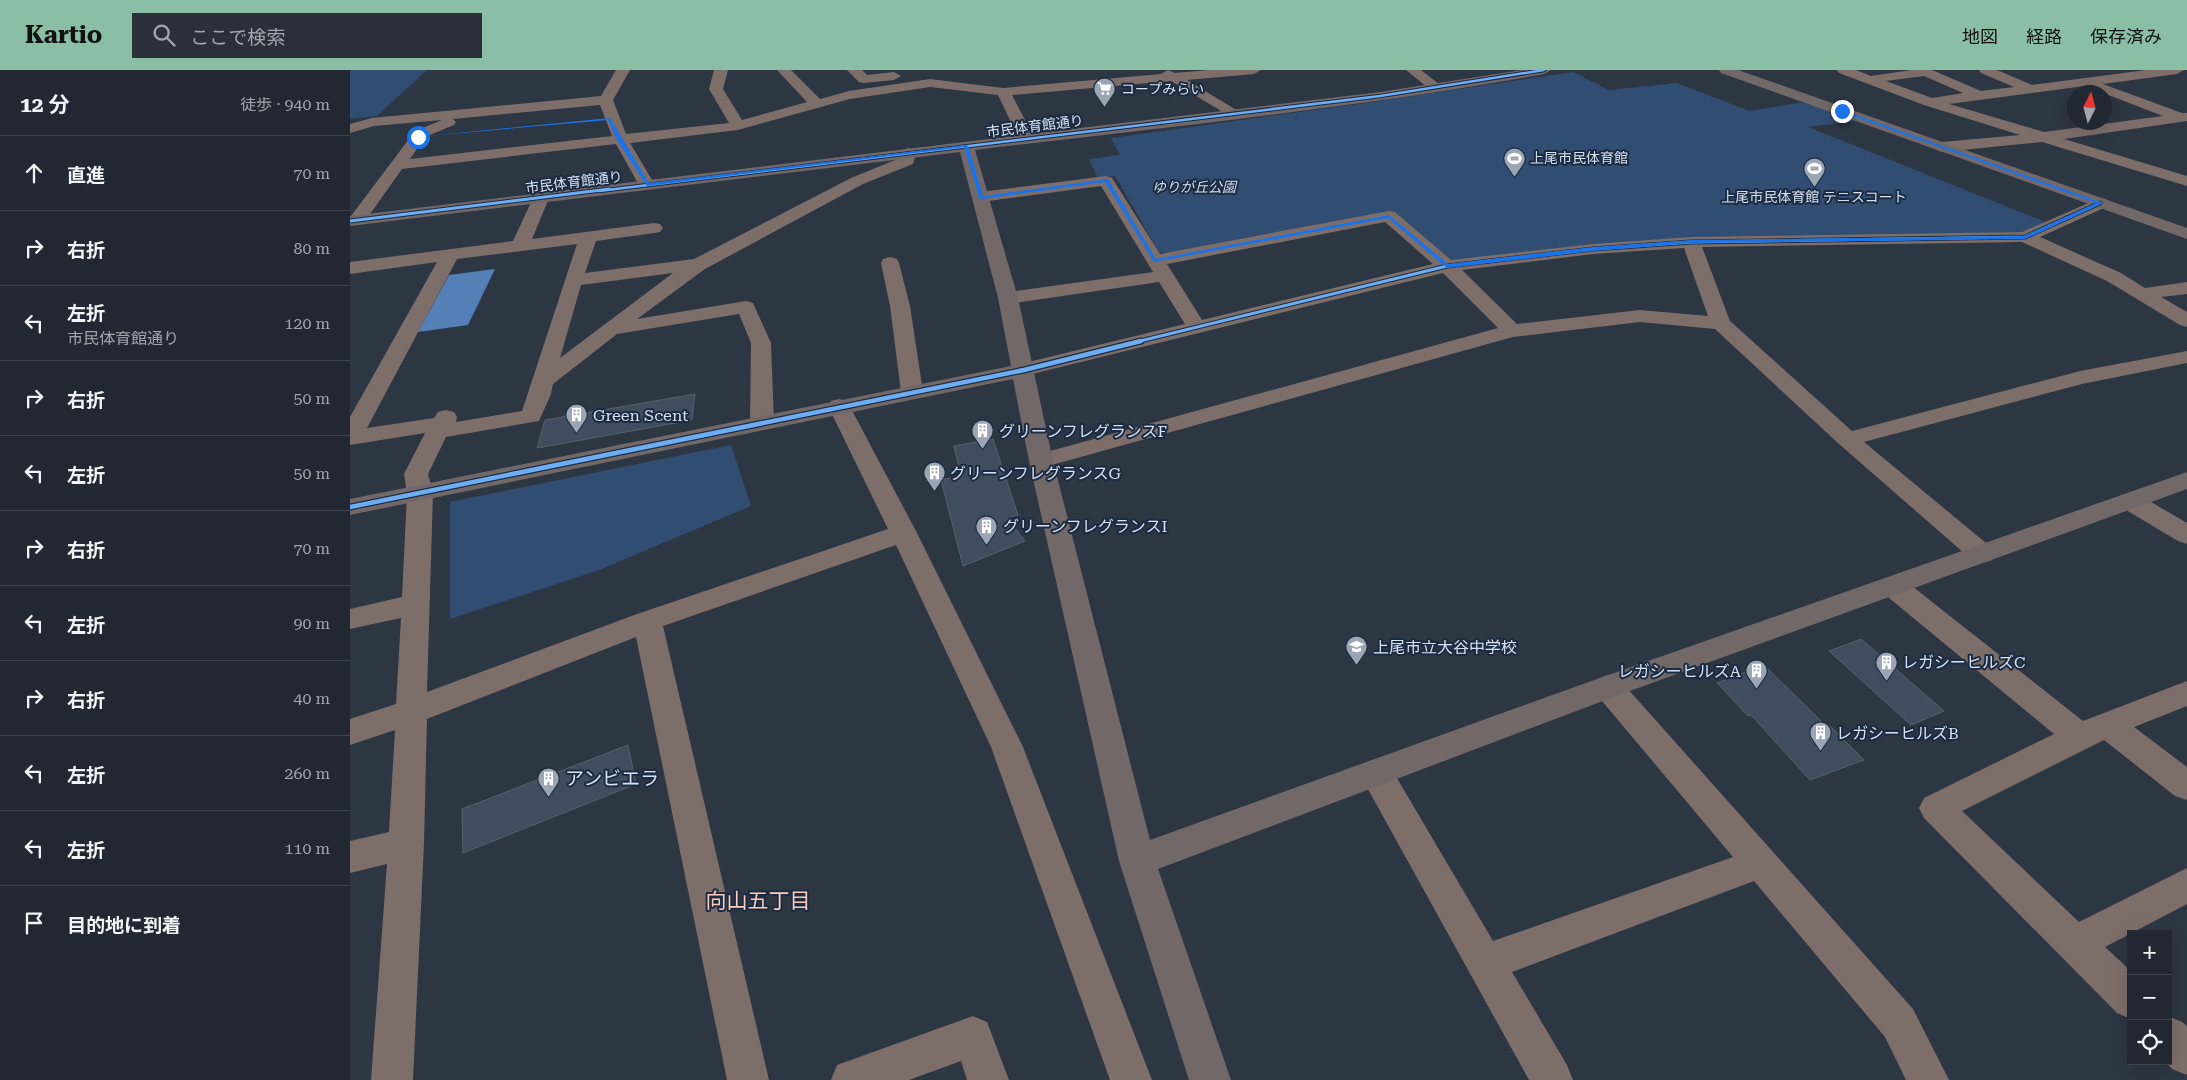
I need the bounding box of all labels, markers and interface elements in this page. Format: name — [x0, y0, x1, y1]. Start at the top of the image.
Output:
search box — [132, 13, 482, 58]
text: Kartio — [25, 21, 102, 49]
icon: search — [150, 21, 178, 49]
text: ここで検索 — [190, 26, 285, 49]
text: 地図 — [1962, 26, 1998, 47]
text: 経路 — [2026, 26, 2062, 47]
text: 保存済み — [2090, 26, 2162, 47]
supermarket icon: コープみらい — [1093, 77, 1117, 108]
place label: コープみらい — [1121, 81, 1204, 97]
north arrow — [2067, 85, 2112, 130]
text: 12 分 — [20, 93, 70, 117]
text: 徒歩 · 940 m — [240, 95, 330, 114]
route end — [1831, 100, 1854, 123]
street label: 市民体育館通り — [985, 112, 1085, 140]
route start — [407, 126, 430, 149]
sports icon: 上尾市民体育館 — [1502, 146, 1526, 177]
place label: 上尾市民体育館 — [1530, 150, 1628, 166]
sports icon: 上尾市民体育館 テニスコート — [1802, 157, 1826, 188]
icon: ahead — [20, 159, 48, 187]
text: 直進 — [67, 164, 105, 187]
text: 70 m — [293, 164, 330, 183]
street label: 市民体育館通り — [524, 168, 624, 196]
park label: ゆりが丘公園 — [1152, 179, 1238, 195]
place label: 上尾市民体育館 テニスコート — [1721, 189, 1907, 205]
icon: right — [20, 234, 48, 262]
text: 右折 — [67, 239, 105, 262]
text: 80 m — [293, 239, 330, 258]
text: 左折 — [67, 302, 105, 325]
icon: left — [20, 309, 48, 337]
text: 120 m — [284, 314, 330, 333]
text: 市民体育館通り — [67, 329, 179, 348]
icon: right — [20, 384, 48, 412]
text: 右折 — [67, 389, 105, 412]
text: 50 m — [293, 389, 330, 408]
building icon: Green Scent — [565, 403, 589, 434]
place label: Green Scent — [593, 406, 688, 425]
building icon: グリーンフレグランスF — [971, 419, 995, 450]
place label: グリーンフレグランスF — [999, 422, 1167, 441]
icon: left — [20, 459, 48, 487]
building icon: グリーンフレグランスG — [922, 461, 946, 492]
text: 左折 — [67, 464, 105, 487]
text: 50 m — [293, 464, 330, 483]
place label: グリーンフレグランスG — [950, 464, 1121, 483]
building icon: グリーンフレグランスI — [975, 514, 999, 545]
place label: グリーンフレグランスI — [1003, 517, 1167, 536]
icon: right — [20, 534, 48, 562]
text: 右折 — [67, 539, 105, 562]
text: 70 m — [293, 539, 330, 558]
icon: left — [20, 609, 48, 637]
text: 左折 — [67, 614, 105, 637]
text: 90 m — [293, 614, 330, 633]
school or university icon: 上尾市立大谷中学校 — [1345, 635, 1369, 666]
place label: 上尾市立大谷中学校 — [1373, 638, 1517, 657]
building icon: レガシーヒルズC — [1874, 650, 1898, 681]
place label: レガシーヒルズC — [1902, 653, 2025, 672]
building icon: レガシーヒルズA — [1745, 659, 1769, 690]
place label: レガシーヒルズA — [1618, 662, 1742, 681]
icon: right — [20, 684, 48, 712]
text: 右折 — [67, 689, 105, 712]
text: 40 m — [293, 689, 330, 708]
building icon: レガシーヒルズB — [1808, 721, 1832, 752]
place label: レガシーヒルズB — [1836, 724, 1959, 743]
icon: left — [20, 759, 48, 787]
text: 左折 — [67, 764, 105, 787]
text: 260 m — [284, 764, 330, 783]
building icon: アンビエラ — [537, 766, 561, 797]
place label: アンビエラ — [565, 767, 659, 790]
icon: left — [20, 834, 48, 862]
text: 左折 — [67, 839, 105, 862]
text: 110 m — [284, 839, 330, 858]
district label: 向山五丁目 — [706, 889, 811, 913]
icon: arrive — [20, 909, 48, 937]
text: 目的地に到着 — [67, 914, 181, 937]
map controls — [2127, 930, 2172, 1065]
button: + — [2127, 930, 2172, 975]
button: − — [2127, 975, 2172, 1020]
button: locate — [2127, 1020, 2172, 1065]

